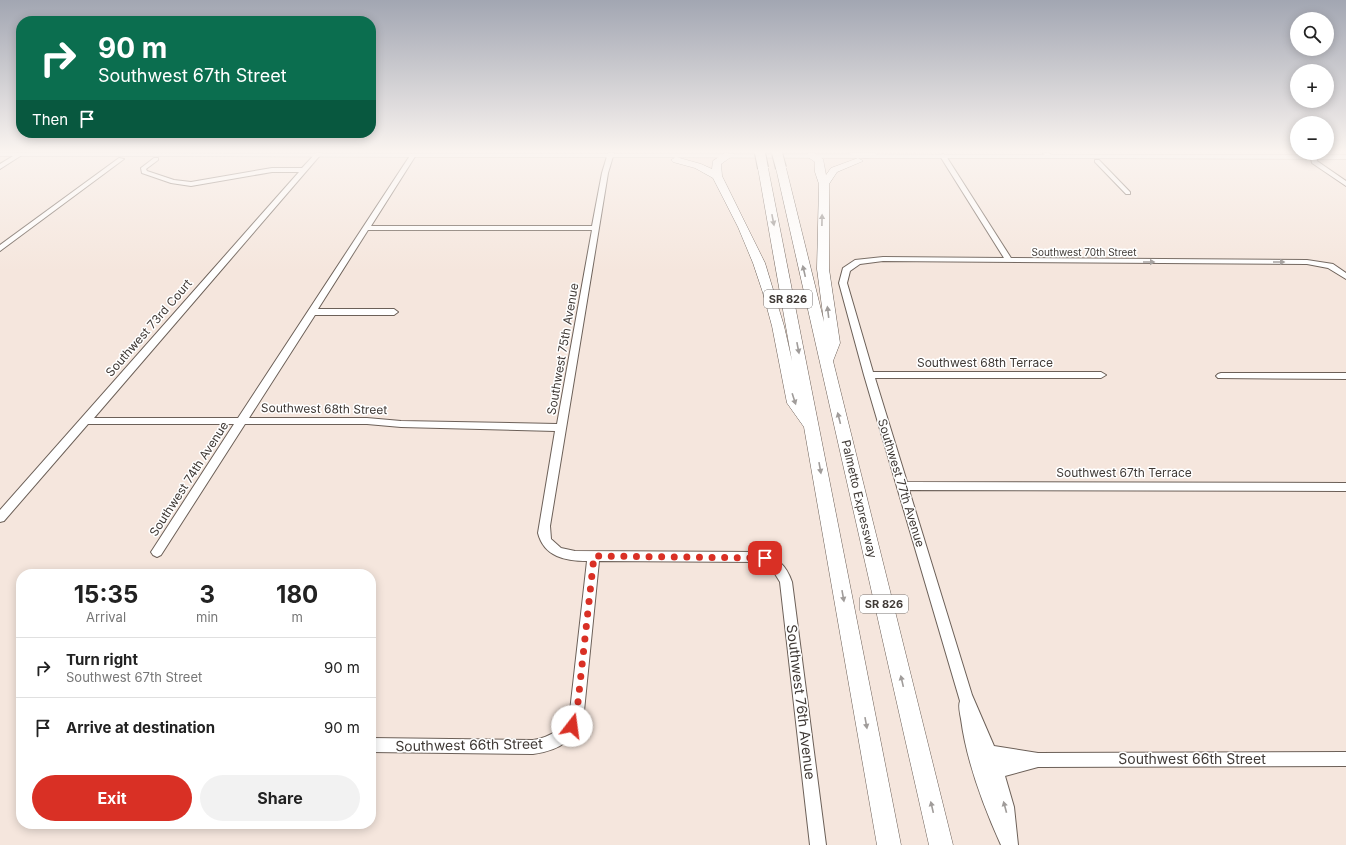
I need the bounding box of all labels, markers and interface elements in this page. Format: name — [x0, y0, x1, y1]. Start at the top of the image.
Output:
map controls — [1290, 12, 1334, 160]
button: search — [1290, 12, 1334, 56]
text: 90 m — [98, 31, 167, 65]
icon: right — [32, 32, 84, 84]
button: + — [1290, 64, 1334, 108]
text: Southwest 67th Street — [98, 65, 287, 86]
icon: arrive — [76, 108, 98, 130]
text: Then — [32, 110, 68, 129]
button: − — [1290, 116, 1334, 160]
one-way arrow — [819, 213, 825, 226]
one-way arrow — [771, 214, 777, 226]
street label: Southwest 70th Street — [1032, 246, 1137, 258]
one-way arrow — [1143, 259, 1156, 265]
one-way arrow — [1273, 259, 1286, 265]
one-way arrow — [801, 265, 807, 277]
street label: Southwest 73rd Court — [102, 276, 195, 379]
street label: Southwest 75th Avenue — [544, 282, 582, 416]
road number: SR 826 — [764, 290, 812, 308]
one-way arrow — [825, 306, 832, 318]
one-way arrow — [795, 342, 801, 354]
street label: Southwest 68th Terrace — [917, 355, 1053, 370]
one-way arrow — [791, 394, 797, 406]
street label: Southwest 68th Street — [261, 400, 387, 417]
one-way arrow — [836, 412, 842, 424]
street label: Southwest 77th Avenue — [875, 417, 928, 549]
street label: Southwest 74th Avenue — [146, 419, 231, 539]
street label: Palmetto Expressway — [839, 438, 880, 560]
one-way arrow — [817, 462, 823, 474]
street label: Southwest 67th Terrace — [1056, 465, 1192, 480]
pin — [748, 541, 782, 575]
icon: arrive — [754, 547, 776, 569]
text: 15:35 — [74, 580, 138, 609]
text: 3 — [199, 580, 215, 609]
text: 180 — [276, 580, 318, 609]
one-way arrow — [840, 589, 846, 602]
road number: SR 826 — [860, 595, 908, 613]
text: Arrival — [86, 609, 126, 625]
text: min — [196, 609, 218, 625]
text: m — [291, 609, 303, 625]
street label: Southwest 76th Avenue — [784, 623, 819, 780]
text: Turn right — [66, 650, 138, 669]
icon: right — [32, 657, 54, 679]
text: 90 m — [324, 658, 360, 677]
text: Southwest 67th Street — [66, 669, 202, 685]
one-way arrow — [899, 674, 905, 686]
position arrow — [551, 705, 593, 747]
icon: arrive — [32, 717, 54, 739]
one-way arrow — [863, 717, 869, 730]
text: Arrive at destination — [66, 718, 215, 737]
text: 90 m — [324, 718, 360, 737]
street label: Southwest 66th Street — [395, 735, 543, 754]
street label: Southwest 66th Street — [1118, 750, 1266, 767]
button: Exit — [32, 775, 192, 821]
button: Share — [200, 775, 360, 821]
one-way arrow — [1002, 800, 1008, 812]
one-way arrow — [929, 801, 935, 813]

